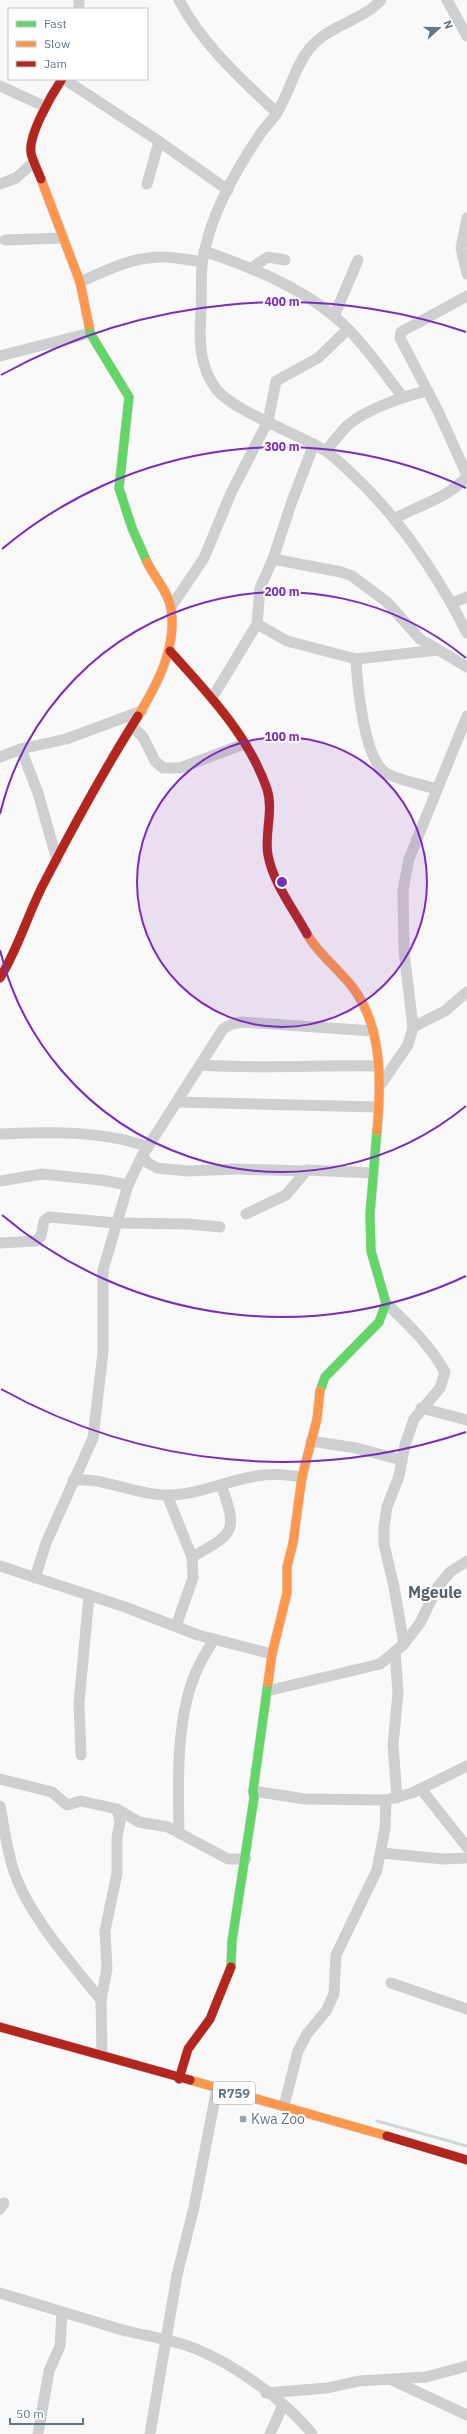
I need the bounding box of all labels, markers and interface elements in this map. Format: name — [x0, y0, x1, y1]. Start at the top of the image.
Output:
legend — [8, 8, 148, 80]
north arrow — [419, 8, 459, 48]
text: Fast — [44, 16, 67, 31]
text: N — [440, 18, 456, 31]
text: Slow — [44, 36, 70, 51]
text: Jam — [44, 56, 67, 71]
text: 400 m — [264, 294, 300, 309]
text: 300 m — [264, 439, 300, 454]
text: 200 m — [264, 584, 300, 599]
text: 100 m — [264, 729, 300, 744]
centre of rings — [275, 875, 289, 889]
district label: Mgeule — [408, 1582, 462, 1602]
road number: R759 — [213, 2082, 255, 2104]
place label: Kwa Zoo — [251, 2110, 305, 2128]
marker: Kwa Zoo — [238, 2114, 248, 2124]
scale bar — [10, 2400, 83, 2426]
text: 50 m — [16, 2406, 44, 2421]

